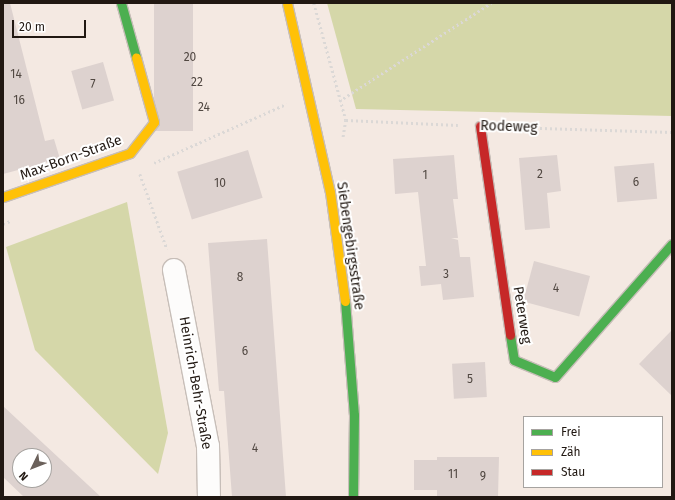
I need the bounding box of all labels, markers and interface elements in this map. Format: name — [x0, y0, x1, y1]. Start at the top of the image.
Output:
scale bar — [14, 12, 88, 38]
text: 20 m — [19, 20, 45, 34]
house number: 20 — [184, 51, 196, 65]
house number: 14 — [10, 68, 22, 82]
house number: 22 — [191, 76, 203, 90]
house number: 7 — [90, 78, 96, 92]
house number: 16 — [13, 94, 25, 108]
house number: 24 — [198, 101, 210, 115]
street label: Rodeweg — [480, 118, 538, 136]
street label: Max-Born-Straße — [18, 132, 124, 184]
house number: 2 — [537, 168, 543, 182]
house number: 1 — [422, 169, 428, 183]
house number: 6 — [633, 176, 639, 190]
house number: 10 — [214, 177, 226, 191]
street label: Siebengebirgsstraße — [333, 181, 367, 311]
house number: 3 — [443, 268, 449, 282]
house number: 8 — [237, 271, 243, 285]
house number: 4 — [553, 282, 559, 296]
street label: Peterweg — [509, 285, 535, 345]
street label: Heinrich-Behr-Straße — [175, 315, 215, 451]
house number: 6 — [242, 345, 248, 359]
house number: 5 — [467, 373, 473, 387]
legend — [523, 416, 663, 488]
text: Frei — [561, 425, 581, 439]
house number: 4 — [252, 442, 258, 456]
text: Zäh — [561, 445, 581, 459]
north arrow — [12, 448, 52, 488]
text: Stau — [561, 465, 585, 479]
house number: 11 — [448, 468, 458, 482]
text: N — [16, 469, 31, 483]
house number: 9 — [480, 470, 486, 484]

